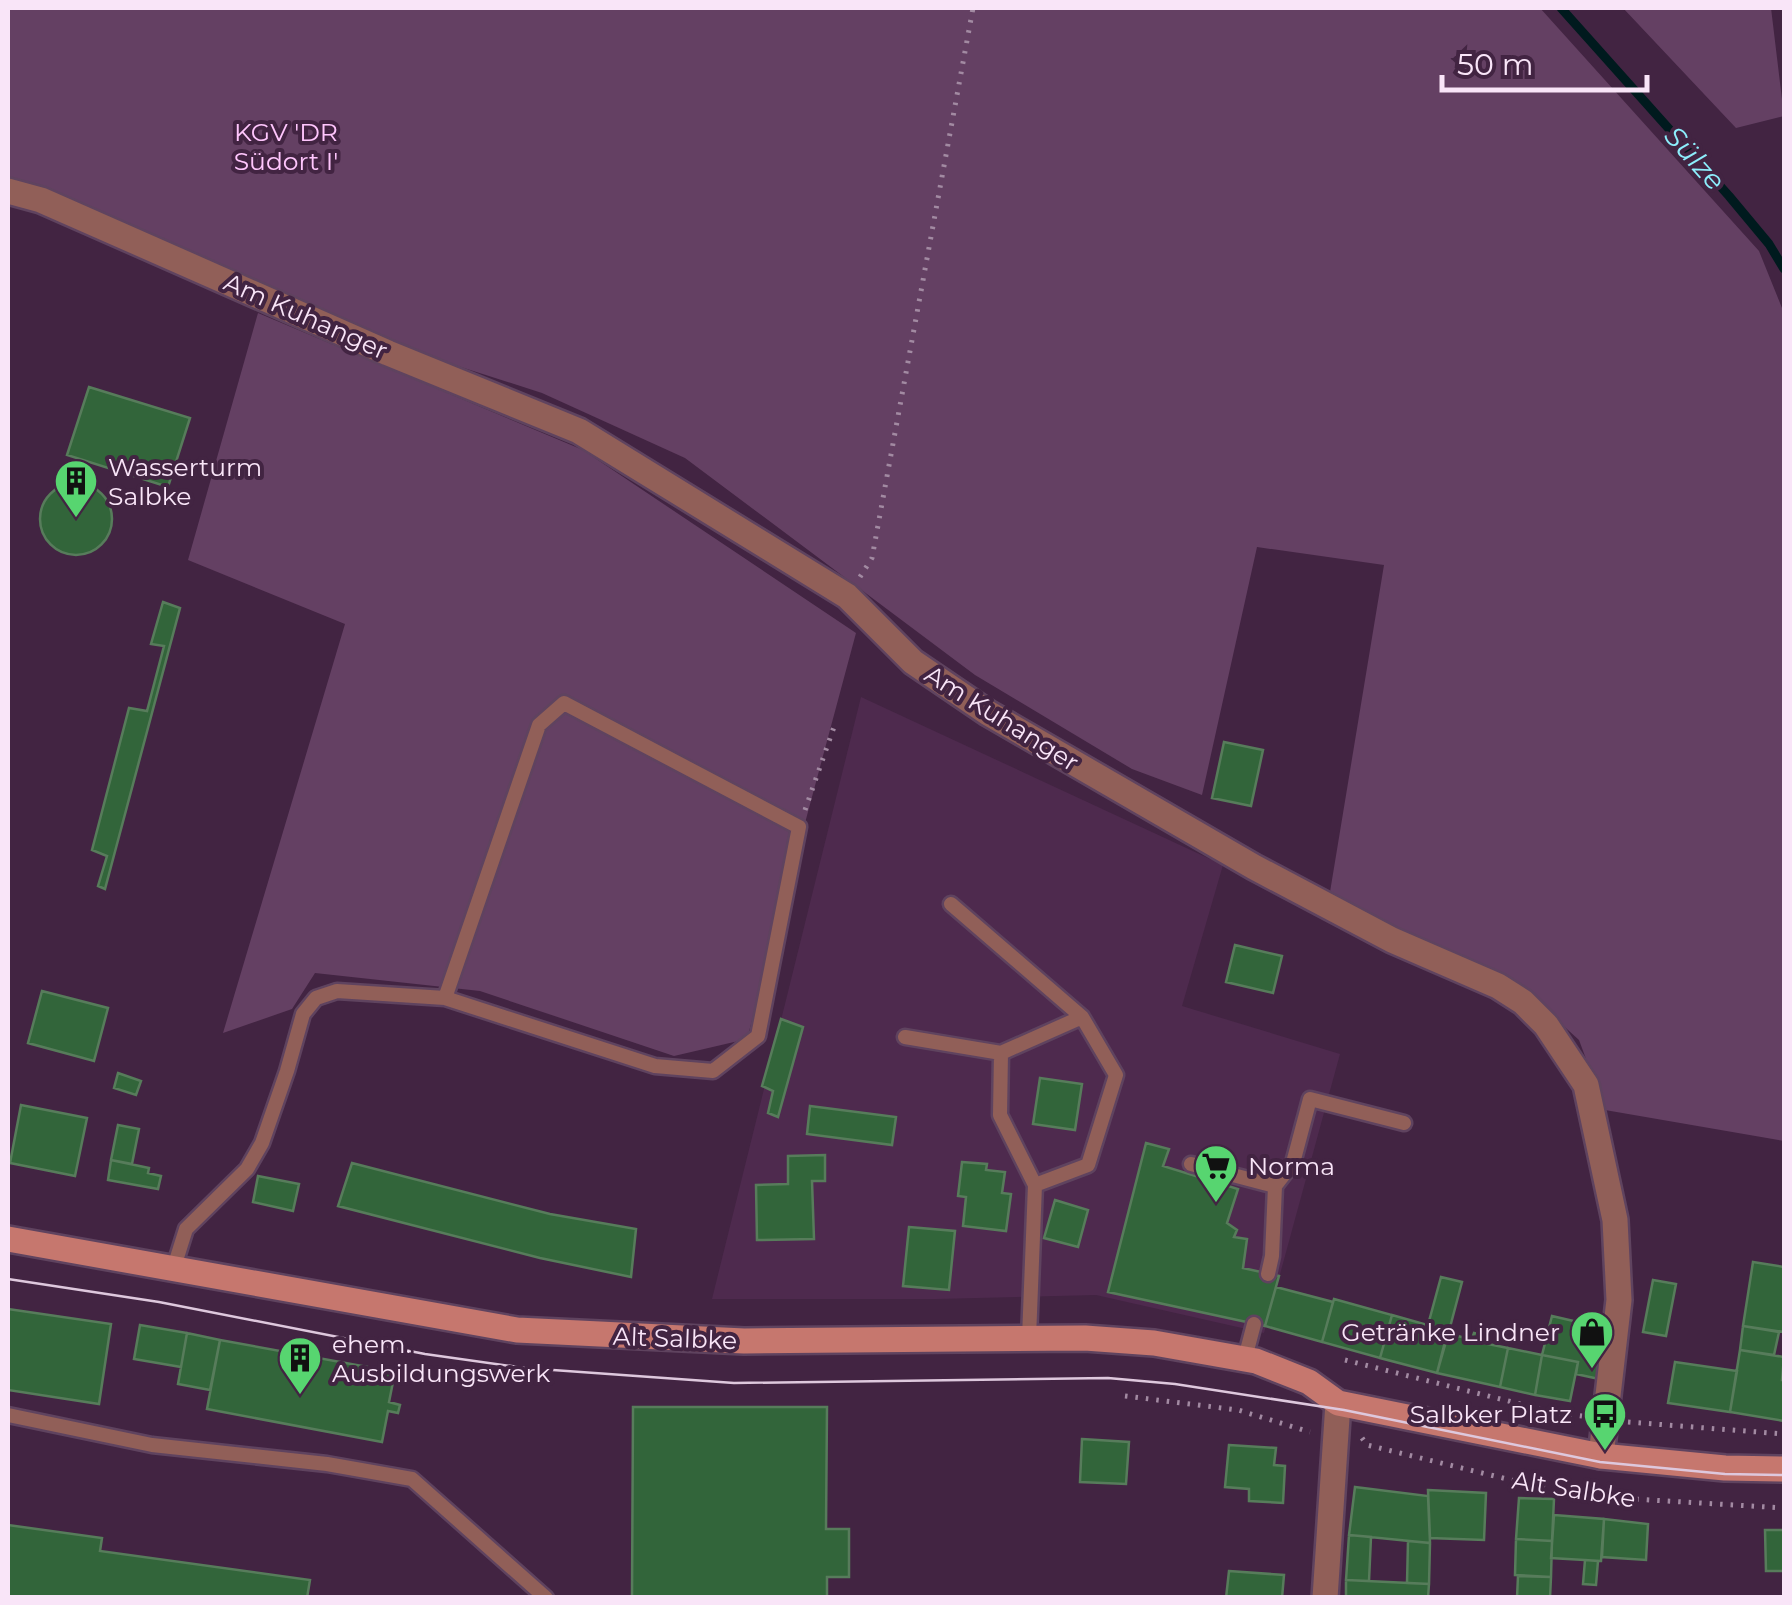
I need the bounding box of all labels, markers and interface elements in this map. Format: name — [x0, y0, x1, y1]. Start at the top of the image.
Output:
scale bar — [1442, 30, 1647, 92]
text: 50 m — [1457, 46, 1534, 83]
park label: KGV 'DR Südort I' — [234, 117, 338, 176]
water label: Sülze — [1657, 119, 1733, 197]
street label: Am Kuhanger — [220, 267, 392, 365]
place label: Wasserturm Salbke — [108, 452, 262, 511]
building icon: Wasserturm Salbke — [53, 458, 99, 519]
street label: Am Kuhanger — [919, 659, 1085, 777]
supermarket icon: Norma — [1193, 1143, 1239, 1204]
place label: Norma — [1248, 1151, 1335, 1181]
shop icon: Getränke Lindner — [1569, 1309, 1615, 1370]
place label: Getränke Lindner — [1341, 1317, 1560, 1347]
street label: Alt Salbke — [612, 1321, 738, 1355]
place label: ehem. Ausbildungswerk — [332, 1329, 550, 1388]
building icon: ehem. Ausbildungswerk — [277, 1335, 323, 1396]
bus stop icon: Salbker Platz — [1582, 1391, 1628, 1452]
place label: Salbker Platz — [1410, 1399, 1572, 1429]
street label: Alt Salbke — [1510, 1464, 1638, 1514]

